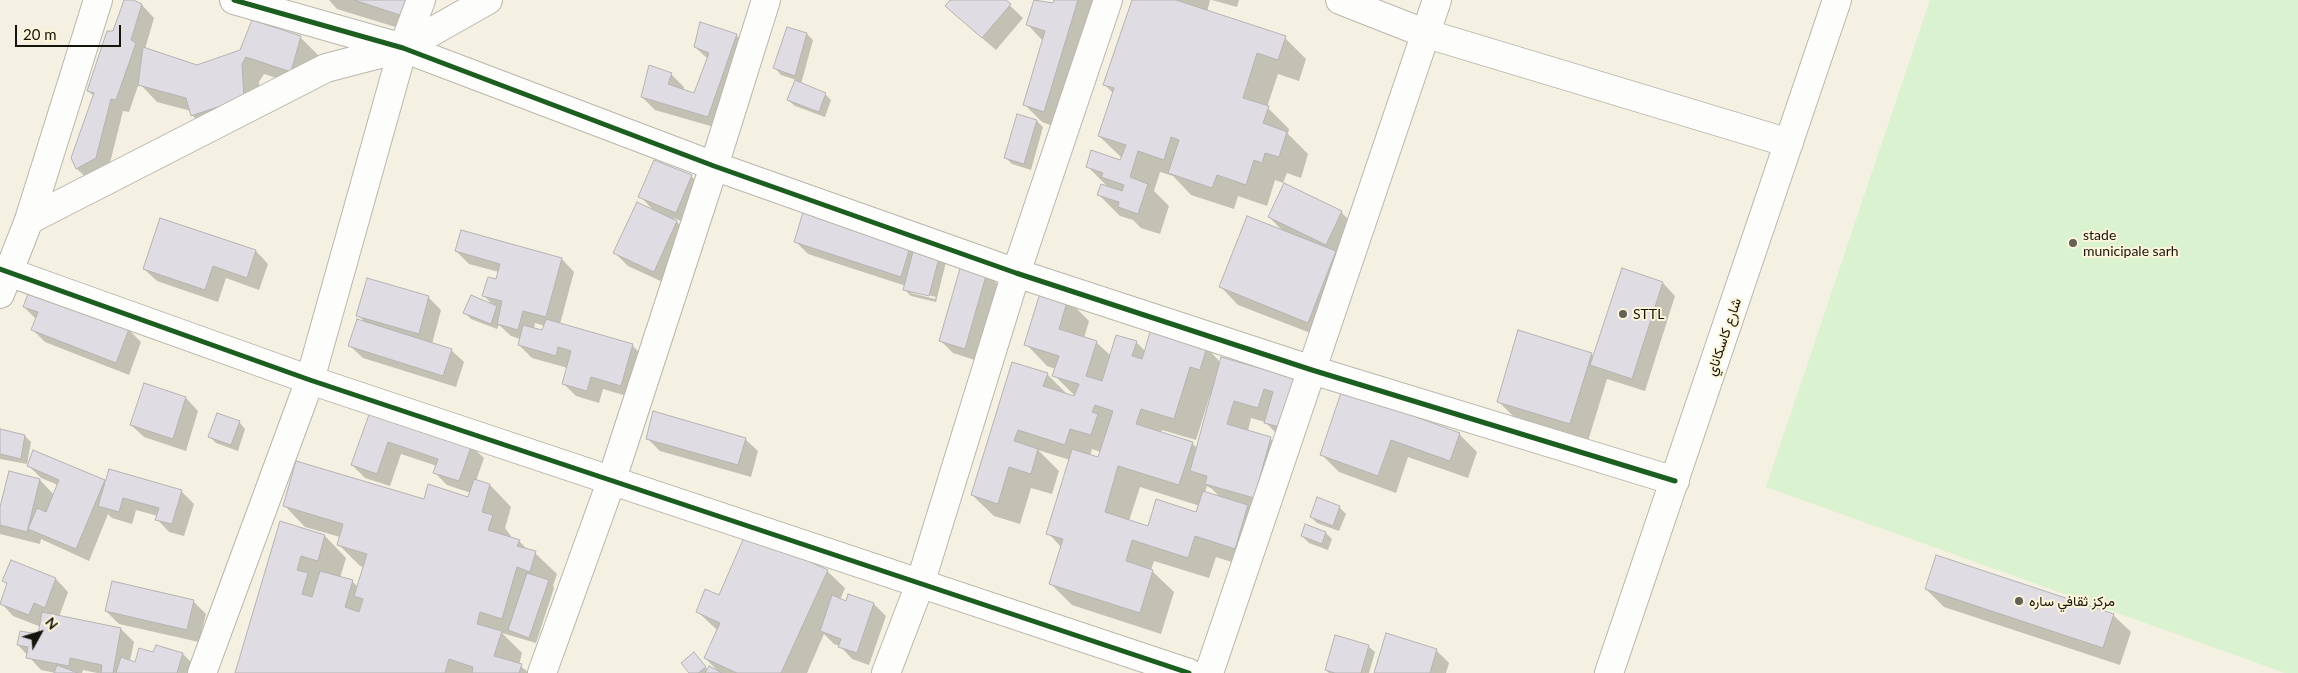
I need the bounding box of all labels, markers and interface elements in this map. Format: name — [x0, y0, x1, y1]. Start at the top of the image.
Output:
scale bar — [18, 15, 124, 47]
text: 20 m — [23, 25, 57, 43]
place label: stade municipale sarh — [2083, 227, 2179, 260]
marker: stade municipale sarh — [2067, 237, 2079, 249]
street label: شارع كاسكاناي — [1703, 296, 1745, 378]
place label: STTL — [1633, 306, 1664, 322]
marker: STTL — [1617, 308, 1629, 320]
place label: مركز ثقافي ساره — [2029, 593, 2115, 609]
marker: مركز ثقافي ساره — [2013, 595, 2025, 607]
north arrow — [15, 608, 65, 658]
text: N — [42, 614, 62, 633]

